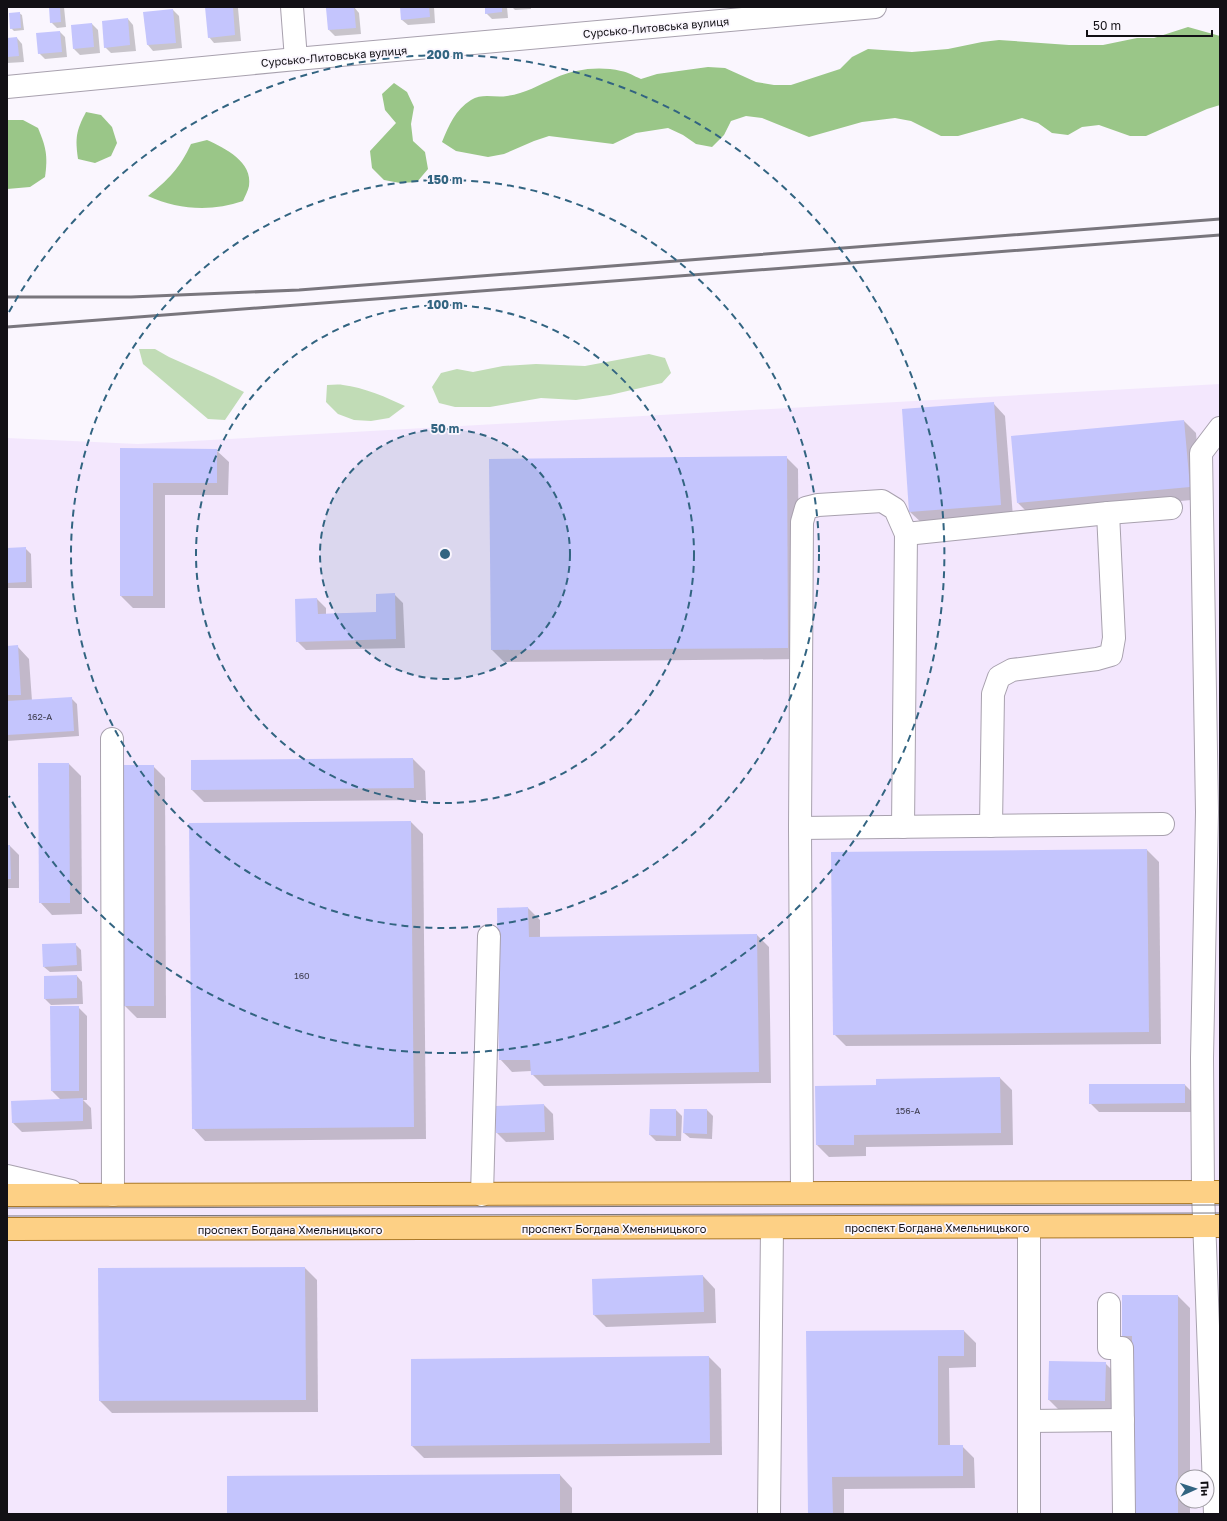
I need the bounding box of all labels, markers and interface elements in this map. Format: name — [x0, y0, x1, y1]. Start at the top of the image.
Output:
scale bar — [1087, 12, 1212, 38]
street label: Сурсько-Литовська вулиця — [582, 14, 730, 40]
text: 50 m — [1093, 18, 1121, 33]
street label: Сурсько-Литовська вулиця — [260, 43, 408, 69]
text: 200 m — [427, 47, 463, 62]
text: 150 m — [428, 172, 462, 187]
text: 100 m — [427, 297, 463, 312]
text: 50 m — [431, 421, 459, 436]
centre of rings — [438, 547, 452, 561]
house number: 162-А — [28, 711, 52, 722]
house number: 160 — [294, 970, 310, 981]
house number: 156-А — [896, 1105, 920, 1116]
street label: проспект Богдана Хмельницького — [845, 1221, 1030, 1234]
street label: проспект Богдана Хмельницького — [522, 1222, 707, 1235]
street label: проспект Богдана Хмельницького — [198, 1223, 383, 1236]
north arrow — [1175, 1469, 1215, 1509]
text: Пн — [1199, 1481, 1212, 1497]

